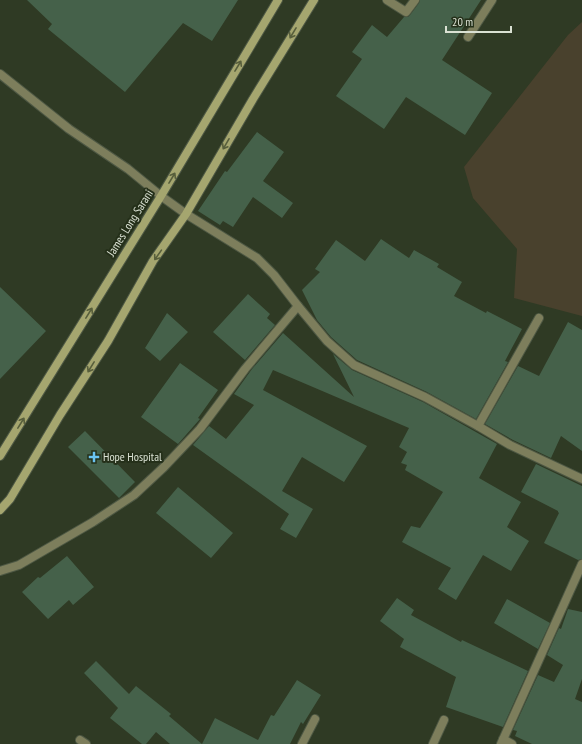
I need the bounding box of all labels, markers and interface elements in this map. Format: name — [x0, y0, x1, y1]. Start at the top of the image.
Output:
scale bar — [446, 8, 511, 34]
text: 20 m — [452, 14, 473, 29]
one-way arrow — [289, 27, 297, 38]
one-way arrow — [235, 60, 243, 72]
one-way arrow — [222, 138, 230, 150]
one-way arrow — [168, 172, 176, 184]
street label: James Long Sarani — [103, 187, 156, 260]
one-way arrow — [154, 249, 162, 260]
one-way arrow — [85, 308, 93, 319]
one-way arrow — [87, 361, 96, 372]
one-way arrow — [17, 417, 25, 429]
place label: Hope Hospital — [103, 449, 162, 464]
marker: Hope Hospital — [88, 451, 100, 463]

